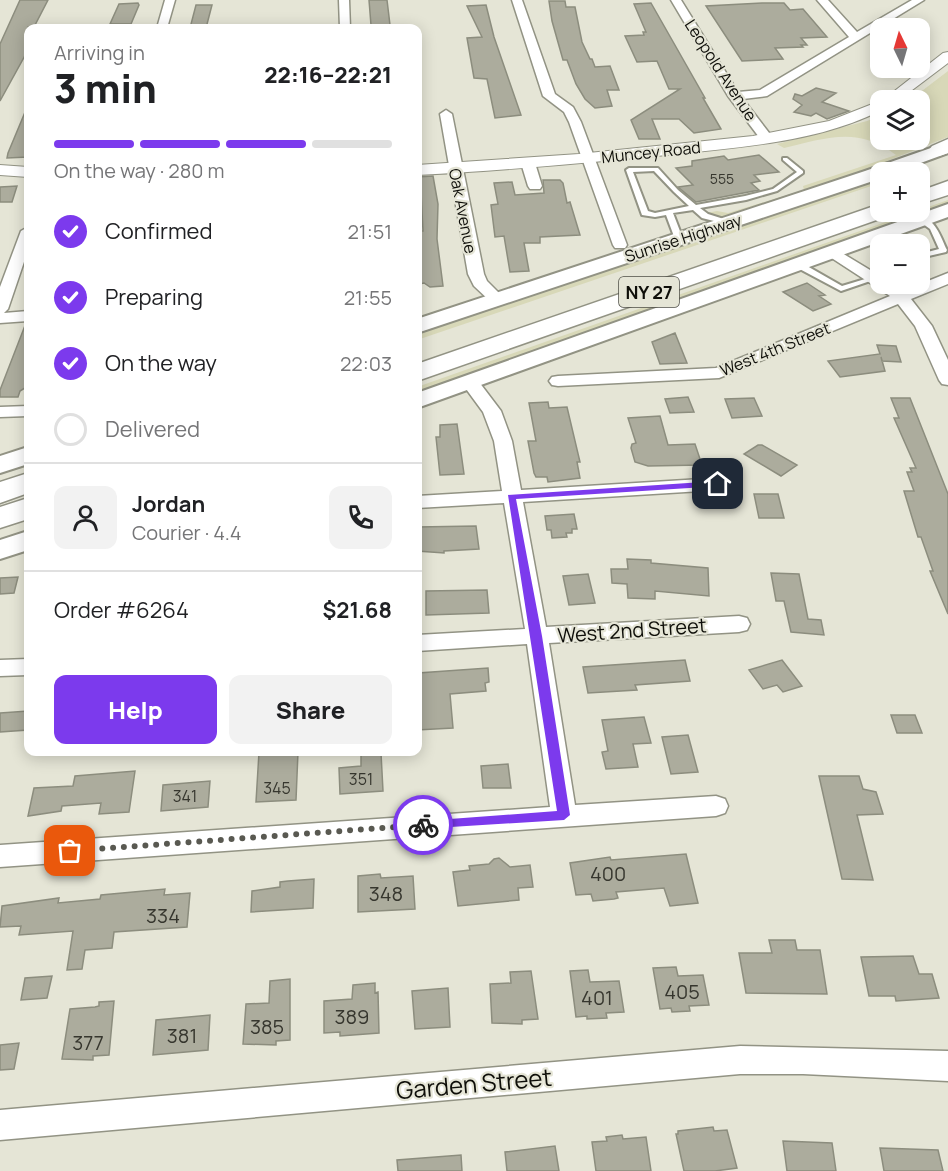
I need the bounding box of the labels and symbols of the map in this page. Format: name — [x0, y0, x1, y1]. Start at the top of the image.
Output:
street label: Leopold Avenue — [680, 15, 762, 125]
north arrow — [870, 18, 930, 78]
street label: Muncey Road — [600, 136, 702, 168]
street label: Oak Avenue — [444, 167, 482, 255]
house number: 555 — [710, 169, 734, 188]
street label: Sunrise Highway — [622, 209, 745, 267]
road number: NY 27 — [619, 277, 679, 307]
street label: West 4th Street — [717, 317, 833, 381]
pin — [692, 458, 743, 509]
street label: West 2nd Street — [556, 611, 708, 649]
house number: 351 — [349, 768, 373, 790]
house number: 345 — [263, 777, 291, 799]
house number: 341 — [173, 785, 197, 807]
courier — [393, 795, 453, 855]
pin — [44, 825, 95, 876]
house number: 400 — [590, 860, 626, 887]
house number: 348 — [369, 880, 403, 907]
house number: 334 — [146, 902, 180, 929]
house number: 405 — [664, 978, 700, 1005]
house number: 401 — [581, 984, 613, 1011]
house number: 389 — [334, 1003, 370, 1030]
house number: 385 — [250, 1013, 284, 1040]
house number: 381 — [167, 1022, 197, 1049]
house number: 377 — [72, 1029, 104, 1056]
street label: Garden Street — [395, 1060, 553, 1106]

